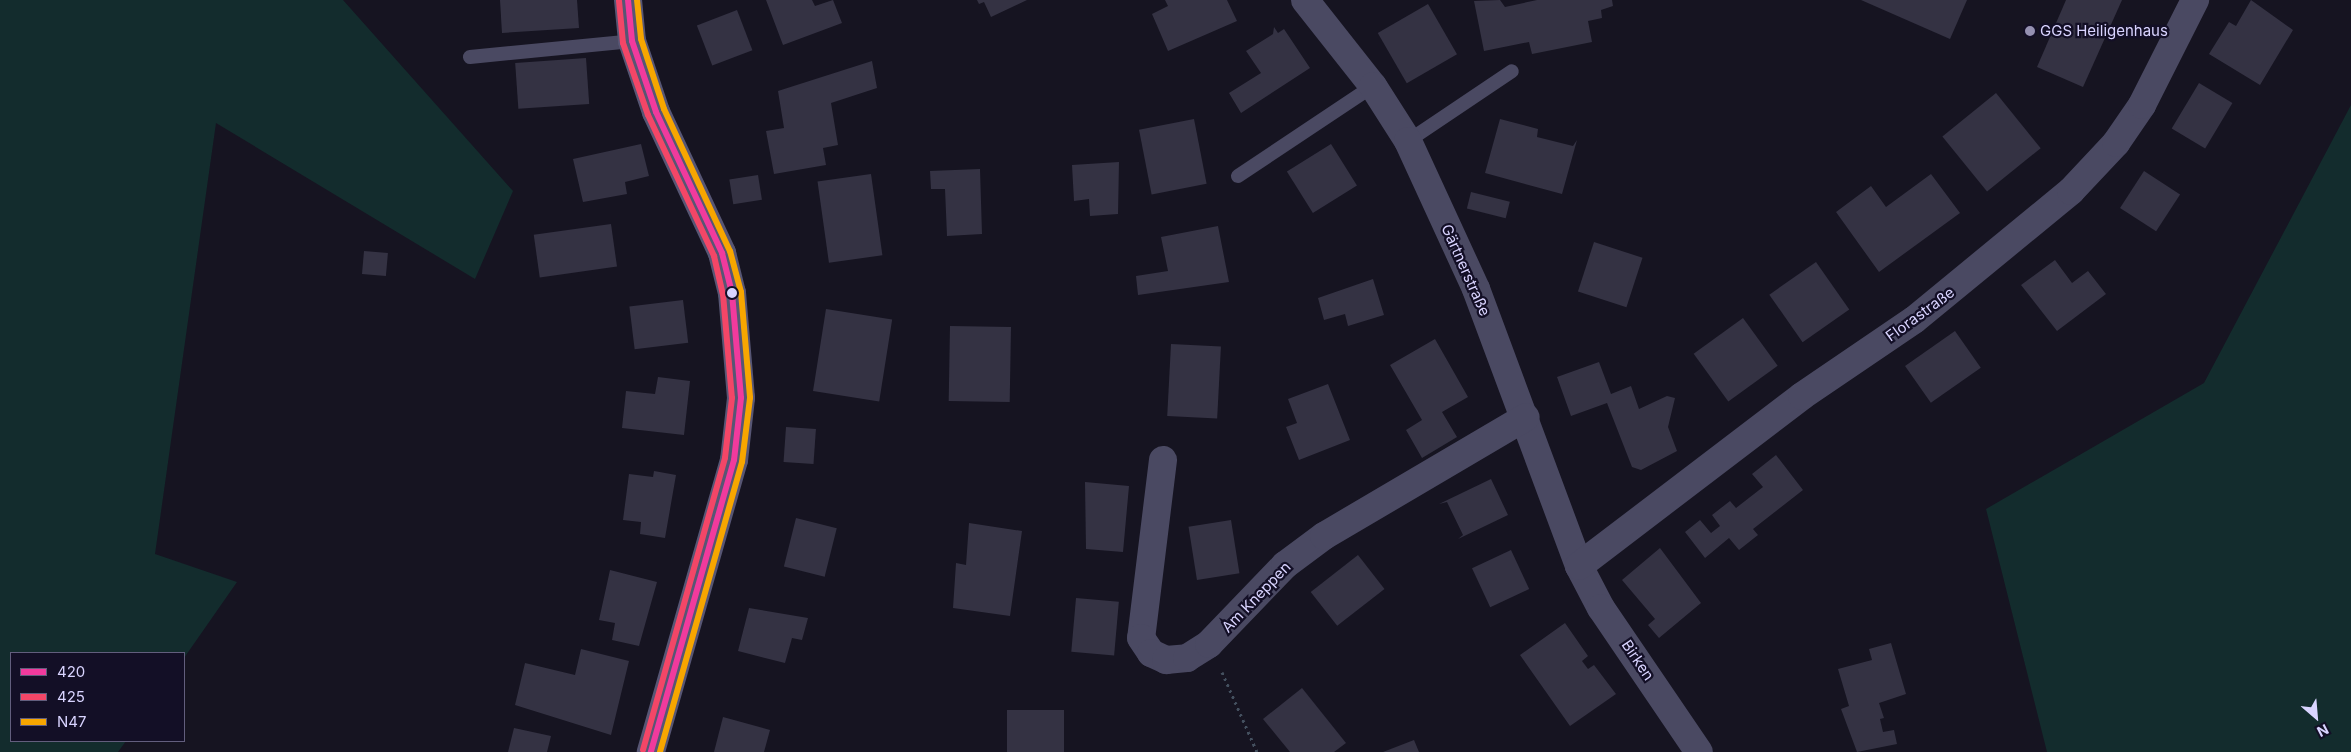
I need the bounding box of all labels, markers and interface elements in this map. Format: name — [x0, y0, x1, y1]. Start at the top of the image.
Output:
place label: GGS Heiligenhaus — [2040, 22, 2168, 40]
marker: GGS Heiligenhaus — [2024, 25, 2036, 37]
street label: Gärtnerstraße — [1438, 221, 1494, 319]
street label: Florastraße — [1882, 283, 1958, 345]
unlabelled marker — [727, 288, 737, 298]
street label: Am Kneppen — [1218, 558, 1294, 636]
street label: Birken — [1618, 636, 1658, 684]
legend — [10, 652, 185, 742]
text: 420 — [57, 662, 85, 681]
text: 425 — [57, 687, 85, 706]
north arrow — [2291, 692, 2341, 742]
text: N47 — [57, 712, 86, 731]
text: N — [2314, 721, 2332, 741]

